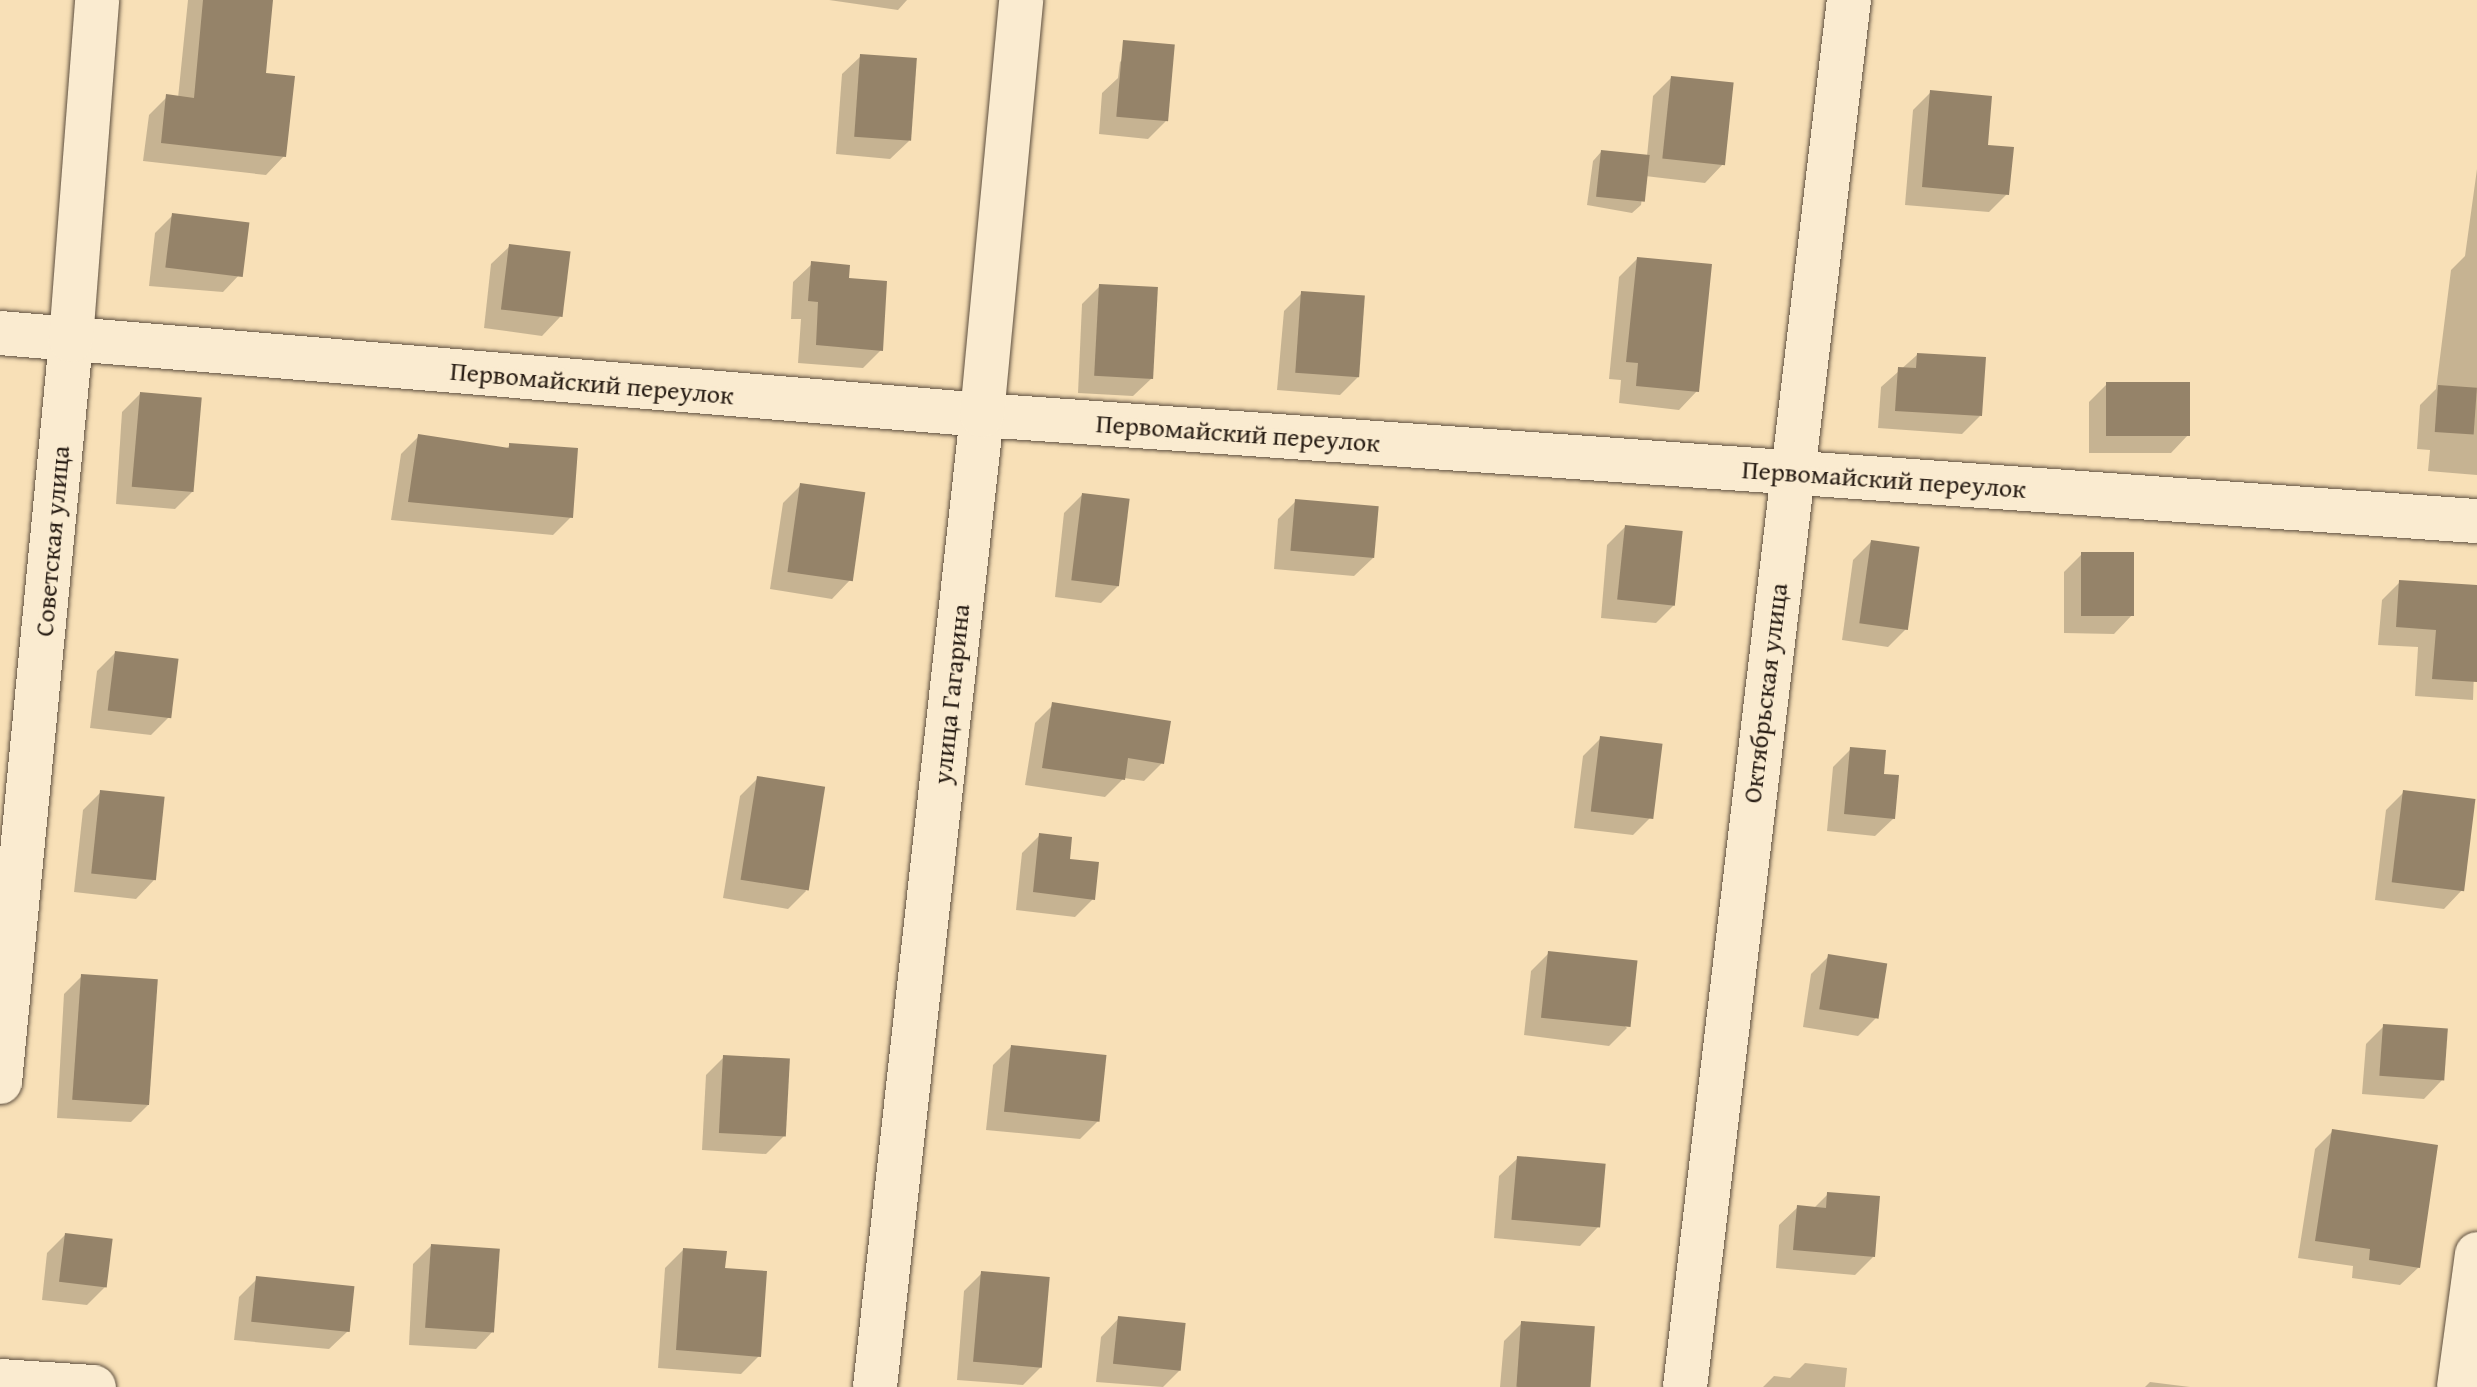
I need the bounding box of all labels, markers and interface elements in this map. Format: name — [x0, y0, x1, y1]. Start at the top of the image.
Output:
street label: Первомайский переулок — [449, 355, 735, 411]
street label: Первомайский переулок — [1095, 408, 1381, 458]
street label: Советская улица — [28, 444, 76, 638]
street label: Первомайский переулок — [1741, 454, 2027, 504]
street label: Октябрьская улица — [1736, 581, 1794, 805]
street label: улица Гагарина — [926, 602, 976, 786]

